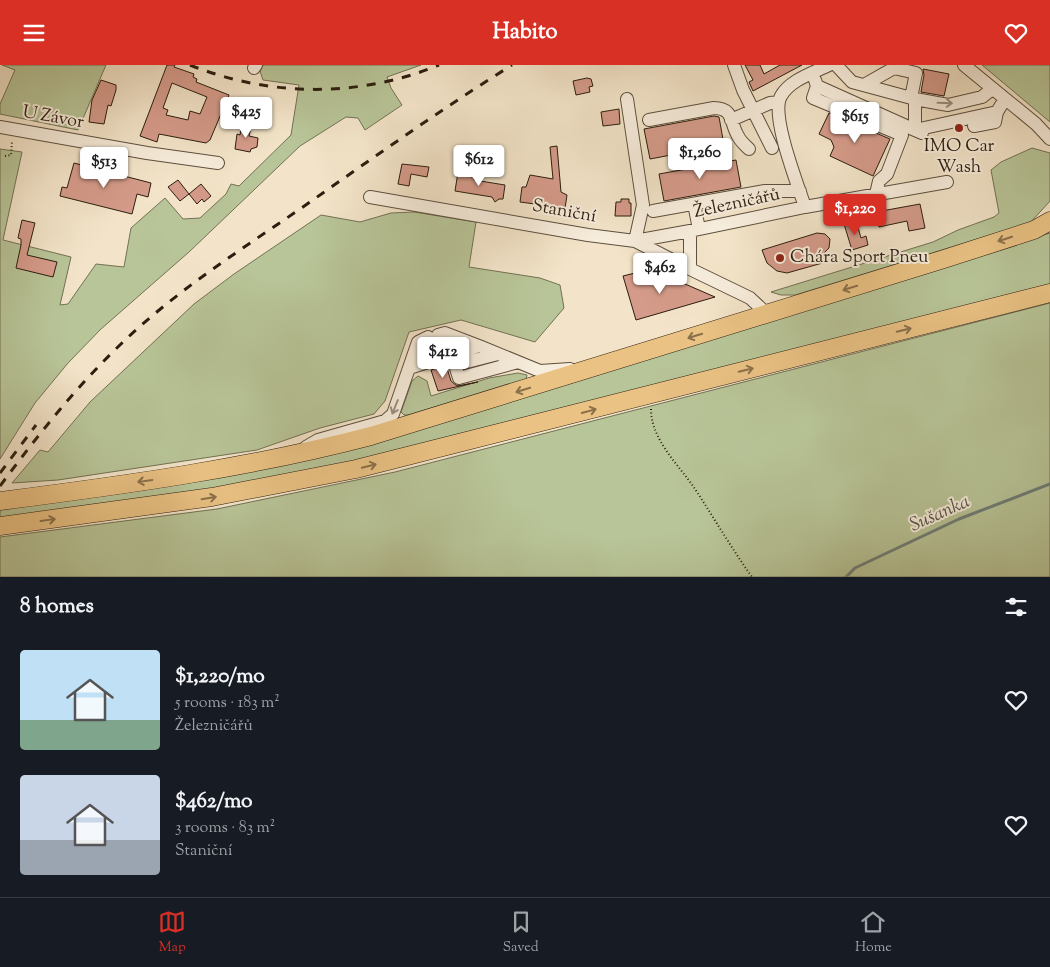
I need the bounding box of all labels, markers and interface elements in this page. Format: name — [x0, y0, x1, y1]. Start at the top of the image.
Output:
text: Habito — [492, 17, 558, 49]
icon: menu — [20, 19, 48, 47]
icon: heart — [1002, 19, 1030, 47]
pin: $425 — [216, 97, 276, 139]
one-way arrow — [937, 99, 953, 108]
street label: U Závor — [20, 100, 86, 136]
text: $425 — [231, 101, 261, 124]
pin: $615 — [825, 101, 885, 144]
text: $615 — [841, 106, 869, 129]
marker: IMO Car Wash — [953, 122, 965, 134]
place label: IMO Car Wash — [924, 134, 994, 181]
pin: $1,260 — [659, 137, 741, 180]
text: $1,260 — [679, 142, 721, 165]
pin: $612 — [449, 145, 509, 187]
pin: $513 — [74, 147, 134, 189]
text: $612 — [464, 149, 494, 172]
text: $513 — [91, 151, 117, 174]
street label: Železničářů — [692, 182, 782, 226]
pin: $1,220 — [814, 193, 896, 236]
street label: Staniční — [530, 194, 598, 230]
text: $1,220 — [834, 198, 876, 221]
one-way arrow — [998, 235, 1014, 245]
place label: Chára Sport Pneu — [790, 245, 928, 271]
marker: Chára Sport Pneu — [774, 252, 786, 264]
pin: $462 — [630, 253, 690, 295]
text: $462 — [644, 257, 676, 280]
one-way arrow — [843, 284, 859, 293]
one-way arrow — [895, 325, 911, 334]
one-way arrow — [688, 332, 704, 342]
pin: $412 — [413, 337, 473, 379]
text: $412 — [428, 341, 458, 364]
one-way arrow — [738, 365, 754, 375]
one-way arrow — [516, 386, 532, 395]
one-way arrow — [389, 399, 399, 414]
one-way arrow — [581, 406, 597, 415]
one-way arrow — [360, 461, 376, 470]
one-way arrow — [137, 477, 153, 487]
water label: Sušanka — [906, 489, 975, 539]
one-way arrow — [201, 492, 217, 502]
one-way arrow — [40, 515, 56, 525]
text: 8 homes — [20, 592, 94, 622]
icon: filters — [1002, 593, 1030, 621]
text: $1,220/mo — [175, 662, 265, 692]
icon: home — [60, 670, 120, 730]
icon: heart — [1002, 686, 1030, 714]
text: 5 rooms · 183 m² — [175, 692, 280, 715]
text: Železničářů — [175, 715, 253, 738]
text: $462/mo — [175, 787, 253, 817]
icon: home — [60, 795, 120, 855]
icon: heart — [1002, 811, 1030, 839]
text: 3 rooms · 83 m² — [175, 817, 275, 840]
text: Staniční — [175, 840, 233, 863]
tab: Map — [158, 908, 186, 958]
tab: Saved — [503, 908, 539, 958]
tab: Home — [855, 908, 892, 958]

